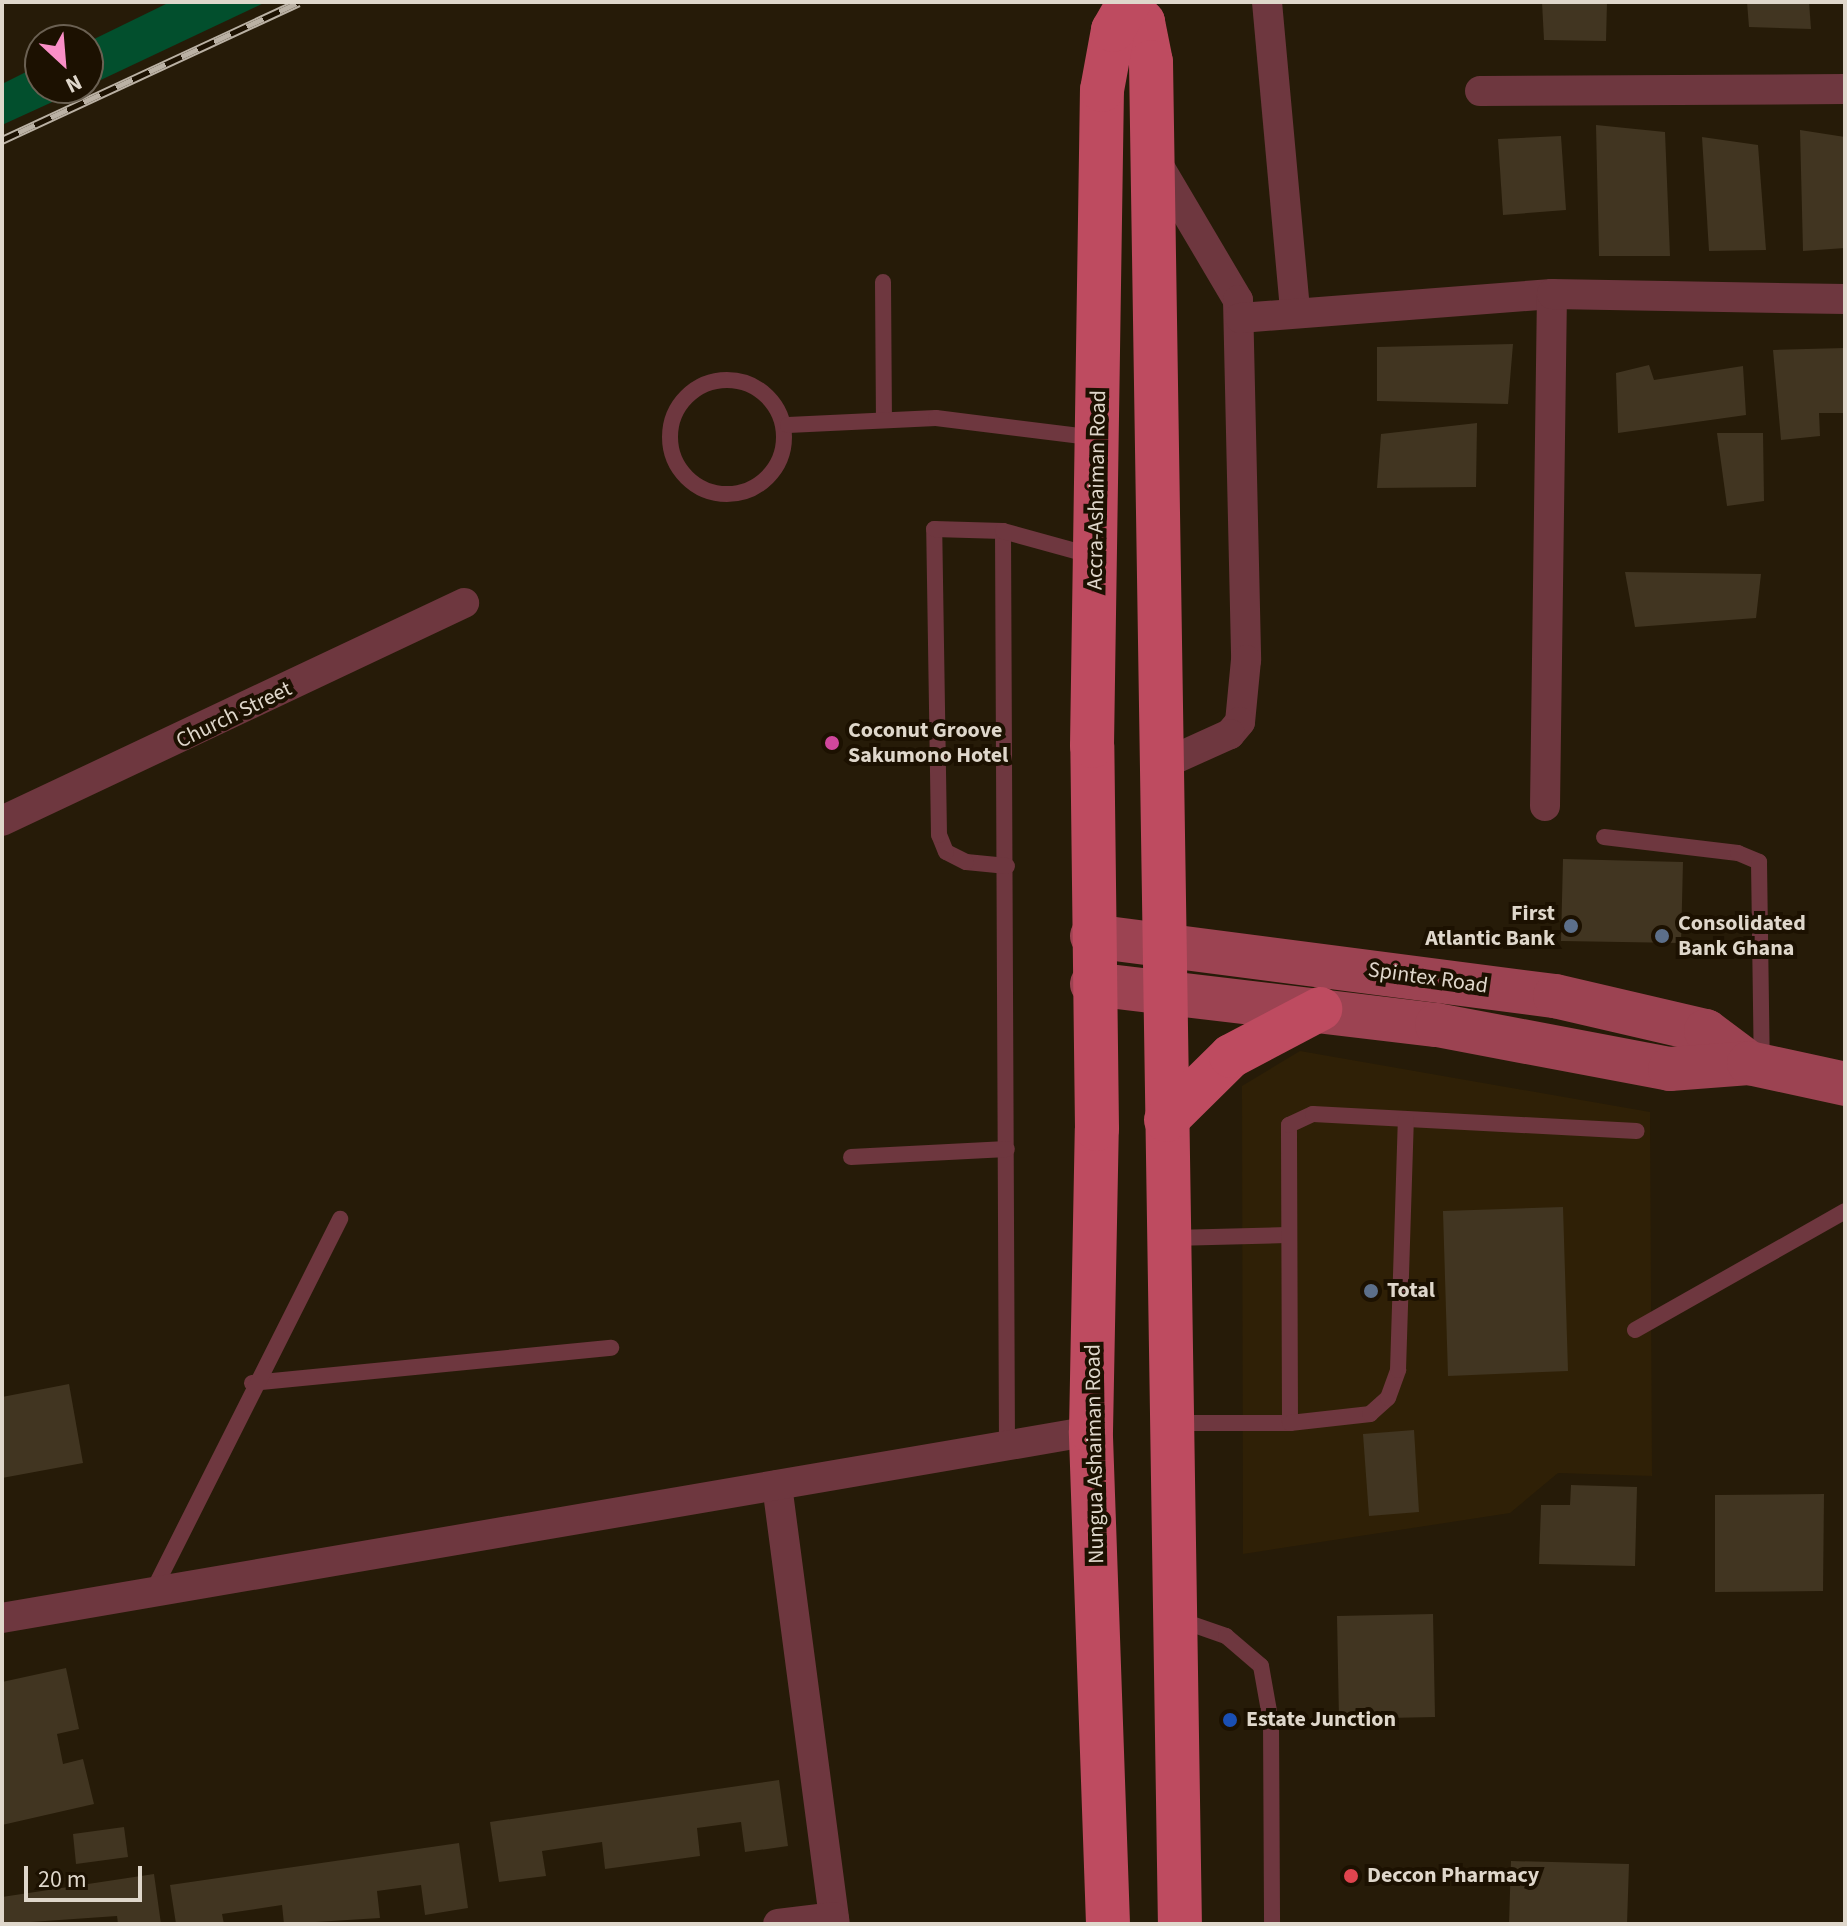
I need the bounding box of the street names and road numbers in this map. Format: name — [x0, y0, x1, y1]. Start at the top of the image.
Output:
street label: Accra-Ashaiman Road — [1082, 390, 1112, 590]
street label: Church Street — [172, 676, 296, 754]
street label: Spintex Road — [1366, 957, 1490, 999]
street label: Nungua Ashaiman Road — [1080, 1344, 1110, 1564]

